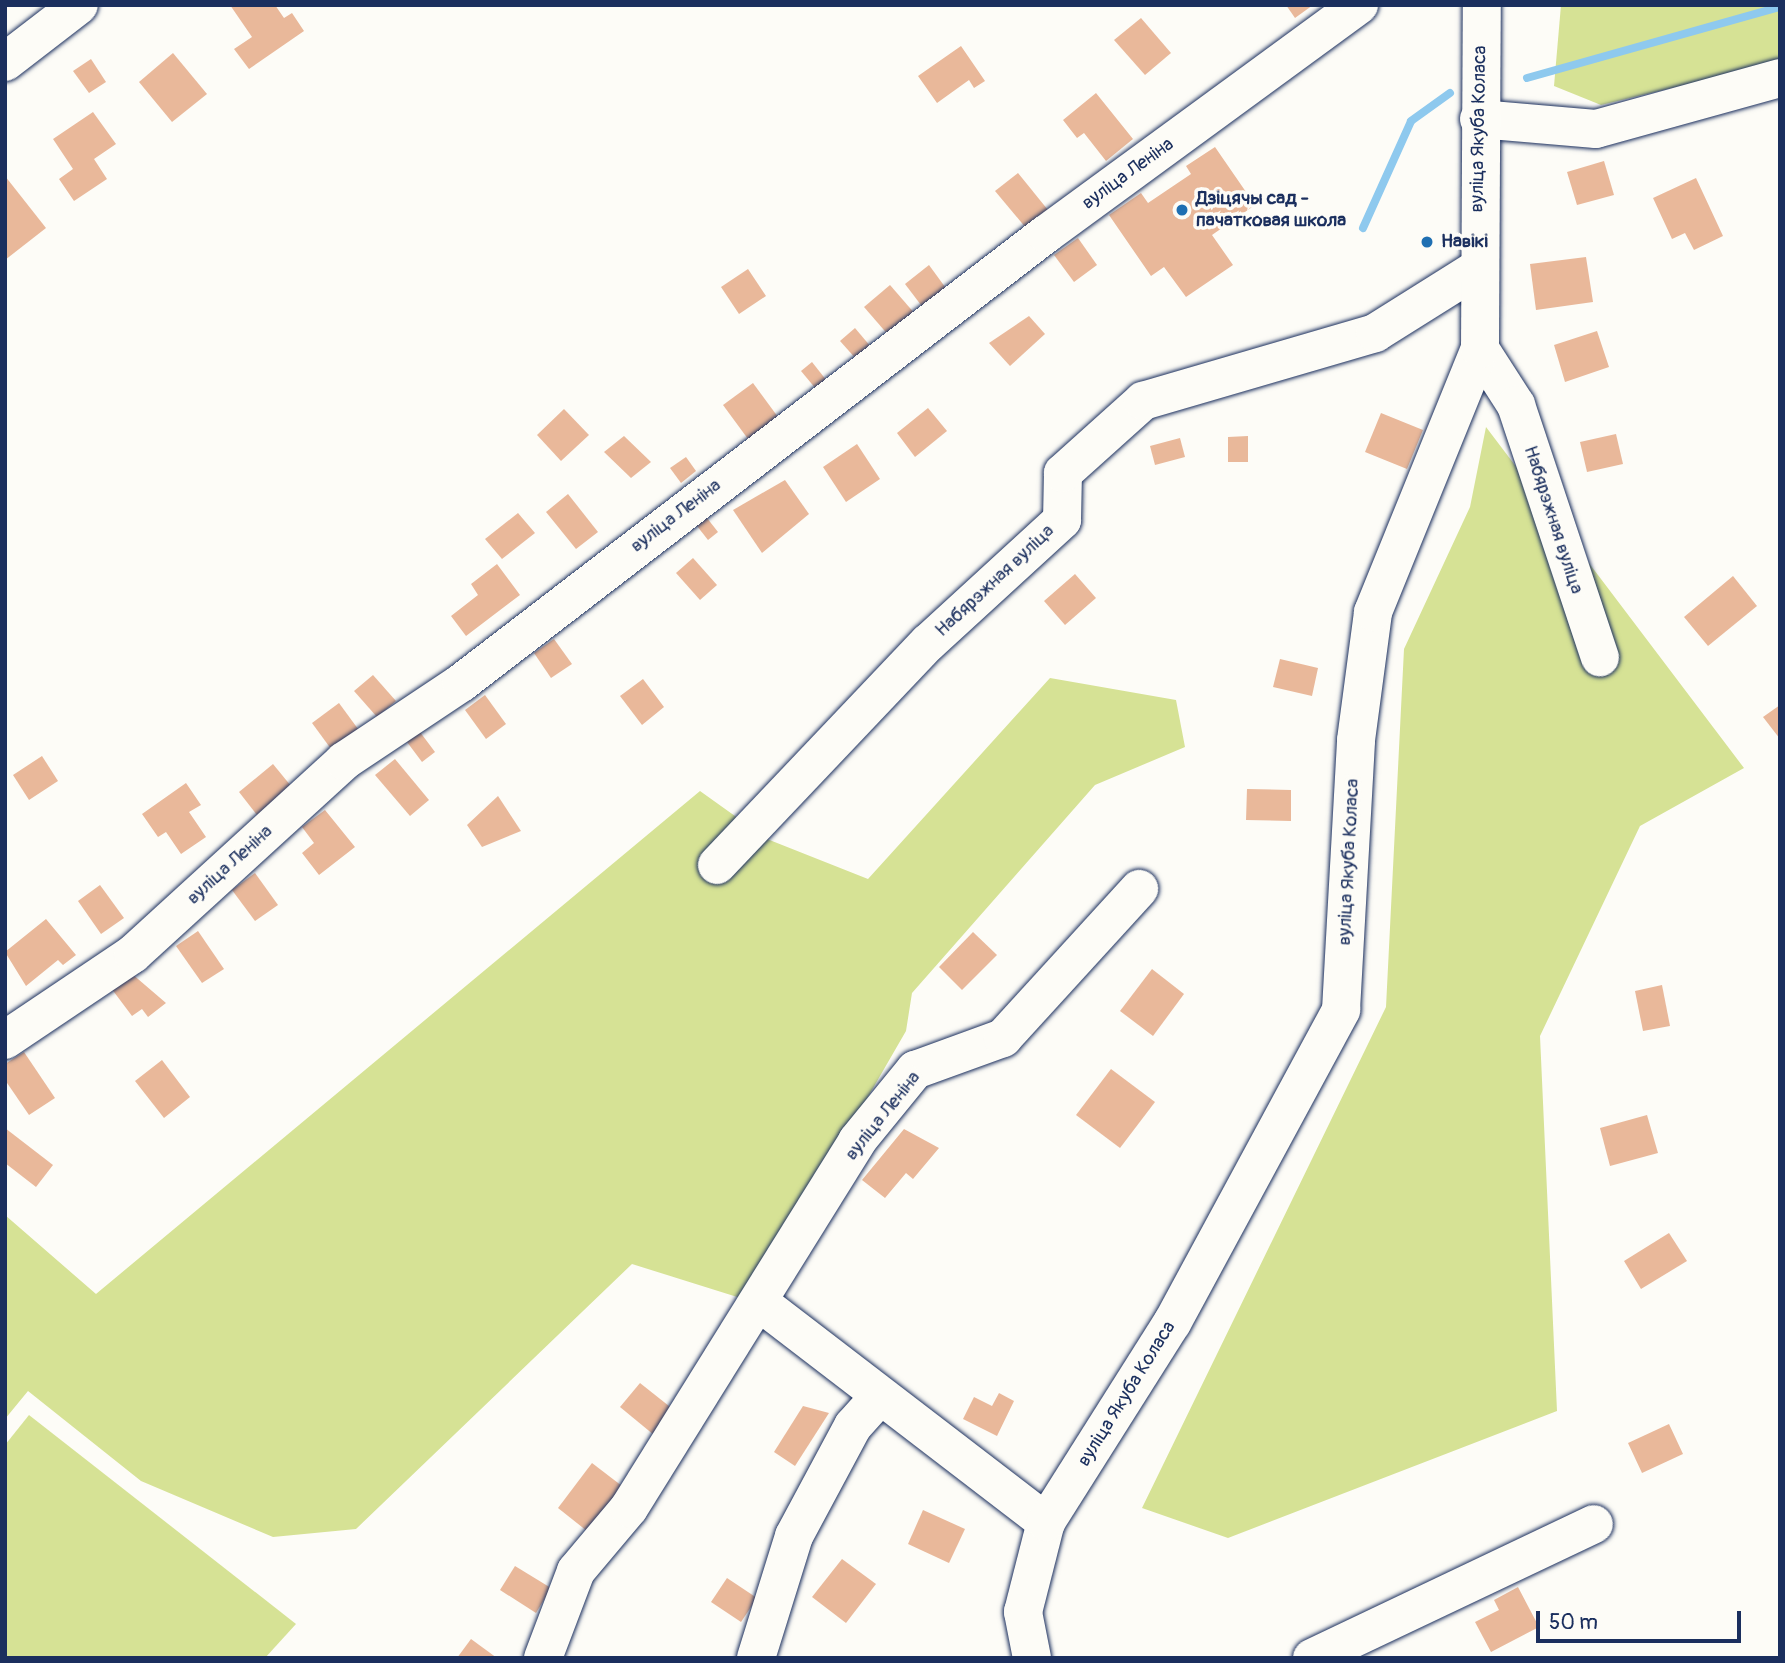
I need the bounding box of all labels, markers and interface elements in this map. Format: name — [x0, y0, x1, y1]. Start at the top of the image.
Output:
street label: вуліца Якуба Коласа — [1466, 45, 1492, 213]
street label: вуліца Леніна — [1078, 133, 1178, 215]
place label: Дзіцячы сад - пачатковая школа — [1196, 188, 1346, 232]
marker: Дзіцячы сад - пачатковая школа — [1174, 202, 1190, 218]
place label: Навікі — [1441, 231, 1488, 253]
marker: Навікі — [1419, 234, 1435, 250]
street label: Набярэжная вуліца — [1518, 443, 1588, 597]
street label: вуліца Леніна — [626, 475, 726, 557]
street label: Набярэжная вуліца — [931, 520, 1059, 642]
street label: вуліца Якуба Коласа — [1333, 778, 1365, 946]
street label: вуліца Леніна — [182, 821, 278, 909]
street label: вуліца Леніна — [840, 1067, 926, 1165]
street label: вуліца Якуба Коласа — [1073, 1317, 1181, 1471]
scale bar — [1540, 1596, 1745, 1640]
text: 50 m — [1549, 1609, 1598, 1636]

